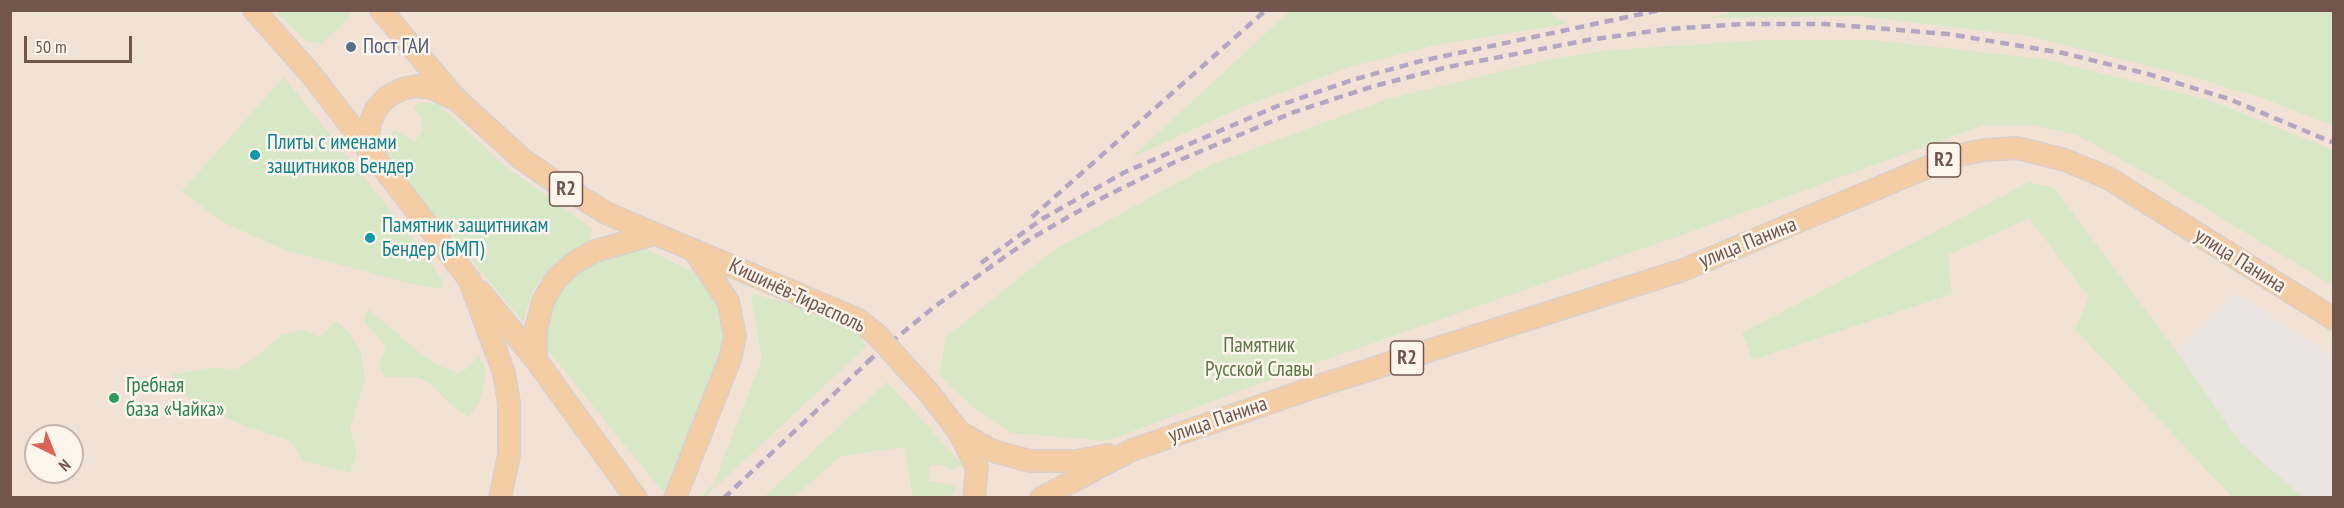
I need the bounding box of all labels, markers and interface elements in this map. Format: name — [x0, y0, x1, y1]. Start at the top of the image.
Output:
scale bar — [27, 24, 135, 62]
place label: Пост ГАИ — [363, 34, 429, 60]
text: 50 m — [35, 35, 67, 58]
marker: Пост ГАИ — [344, 40, 358, 54]
place label: Плиты с именами защитников Бендер — [267, 130, 414, 180]
road number: R2 — [1928, 143, 1960, 177]
marker: Плиты с именами защитников Бендер — [248, 148, 262, 162]
road number: R2 — [550, 172, 582, 206]
street label: улица Панина — [1696, 212, 1800, 274]
place label: Памятник защитникам Бендер (БМП) — [382, 213, 548, 263]
street label: улица Панина — [2190, 223, 2290, 299]
marker: Памятник защитникам Бендер (БМП) — [363, 231, 377, 245]
street label: Кишинёв-Тирасполь — [725, 253, 869, 339]
park label: Памятник Русской Славы — [1205, 333, 1313, 383]
road number: R2 — [1390, 341, 1424, 375]
place label: Гребная база «Чайка» — [126, 373, 224, 423]
marker: Гребная база «Чайка» — [107, 391, 121, 405]
street label: улица Панина — [1165, 391, 1271, 449]
north arrow — [24, 424, 84, 484]
text: N — [55, 455, 75, 476]

